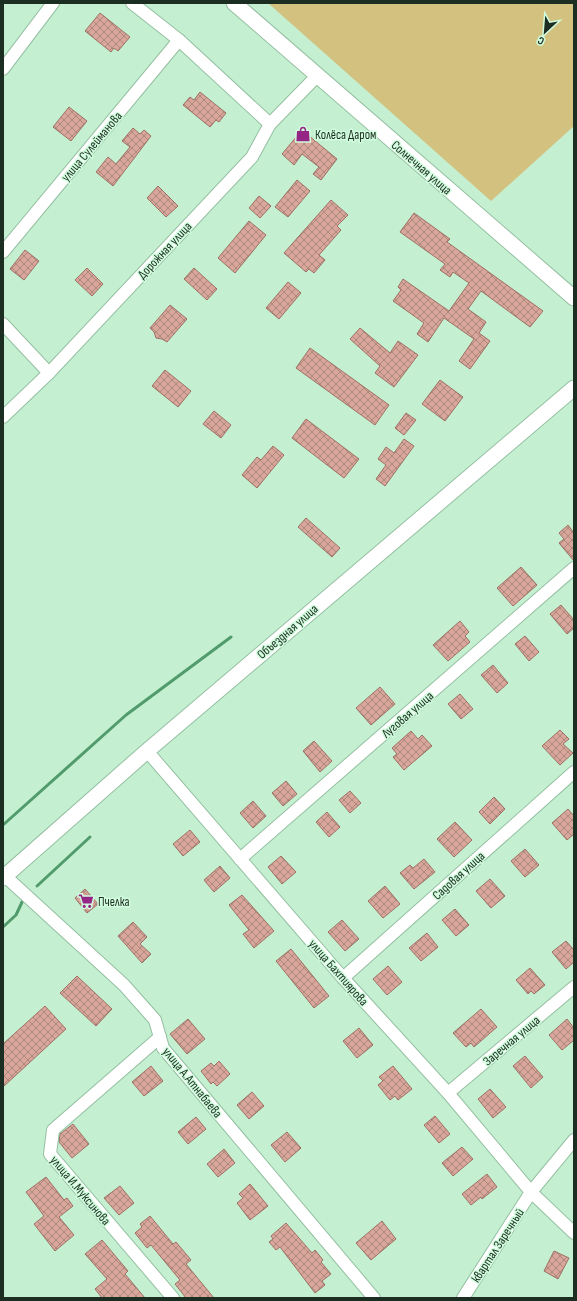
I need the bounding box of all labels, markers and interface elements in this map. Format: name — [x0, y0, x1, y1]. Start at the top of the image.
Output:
north arrow — [525, 12, 565, 52]
text: С — [535, 33, 546, 48]
street label: улица Сулейманова — [58, 108, 126, 185]
shop icon: Колёса Даром — [294, 125, 312, 143]
place label: Колёса Даром — [315, 127, 376, 143]
street label: Солнечная улица — [388, 137, 455, 198]
street label: Дорожная улица — [134, 219, 195, 283]
street label: Объездная улица — [254, 601, 321, 663]
street label: Луговая улица — [378, 688, 437, 742]
street label: Садовая улица — [429, 848, 488, 903]
supermarket icon: Пчелка — [77, 892, 95, 910]
place label: Пчелка — [98, 894, 130, 910]
street label: улица Бахтиярова — [305, 936, 372, 1009]
street label: Заречная улица — [480, 1012, 543, 1069]
street label: улица А.Атнабаева — [159, 1044, 226, 1121]
street label: улица И.Муксинова — [47, 1153, 114, 1229]
street label: квартал Заречный — [468, 1205, 528, 1286]

